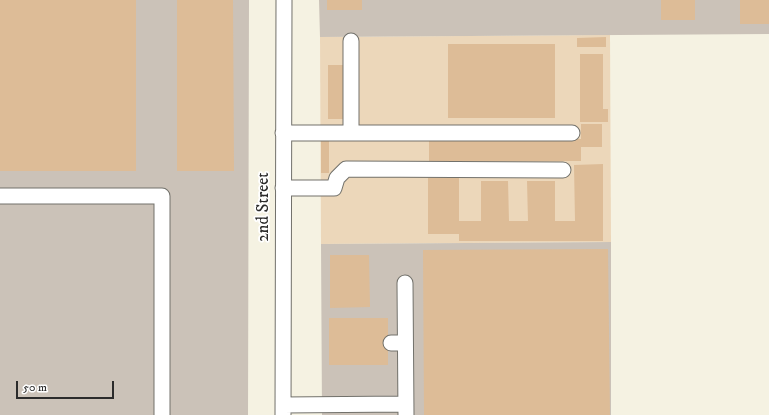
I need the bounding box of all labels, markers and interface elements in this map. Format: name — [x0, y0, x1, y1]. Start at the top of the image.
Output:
street label: 2nd Street — [254, 172, 274, 242]
scale bar — [18, 373, 116, 399]
text: 50 m — [23, 380, 47, 395]

